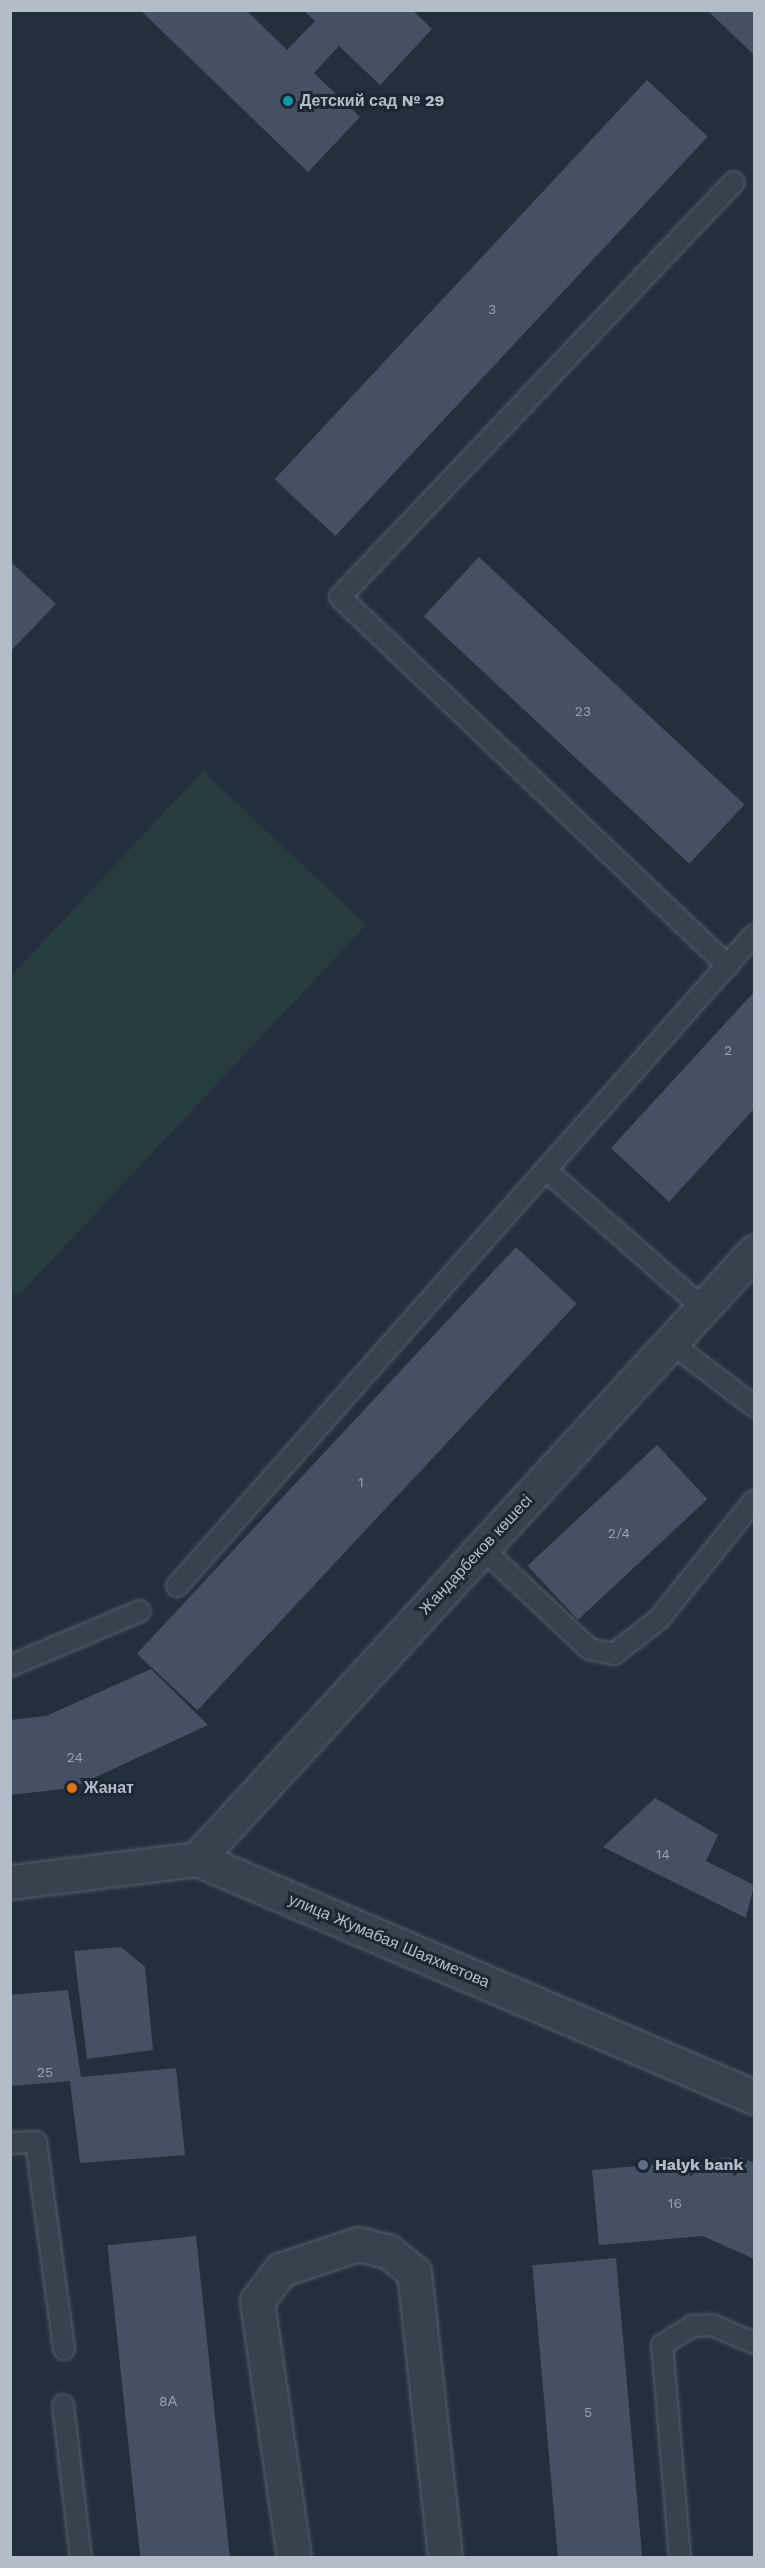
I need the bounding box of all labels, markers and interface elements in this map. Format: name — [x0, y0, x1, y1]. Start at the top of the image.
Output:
place label: Детский сад № 29 — [300, 91, 444, 111]
marker: Детский сад № 29 — [281, 94, 295, 108]
house number: 3 — [488, 301, 496, 317]
house number: 23 — [575, 703, 591, 719]
house number: 2 — [724, 1042, 732, 1058]
house number: 1 — [358, 1474, 364, 1490]
street label: Жандарбеков көшесі — [415, 1491, 537, 1619]
house number: 2/4 — [608, 1525, 630, 1541]
house number: 24 — [67, 1749, 83, 1765]
place label: Жанат — [84, 1778, 134, 1798]
marker: Жанат — [65, 1781, 79, 1795]
house number: 14 — [656, 1846, 670, 1862]
street label: улица Жумабая Шаяхметова — [286, 1890, 492, 1992]
house number: 25 — [37, 2064, 53, 2080]
place label: Halyk bank — [655, 2155, 744, 2175]
marker: Halyk bank — [636, 2158, 650, 2172]
house number: 16 — [668, 2195, 682, 2211]
house number: 8А — [159, 2393, 177, 2409]
house number: 5 — [584, 2404, 592, 2420]

